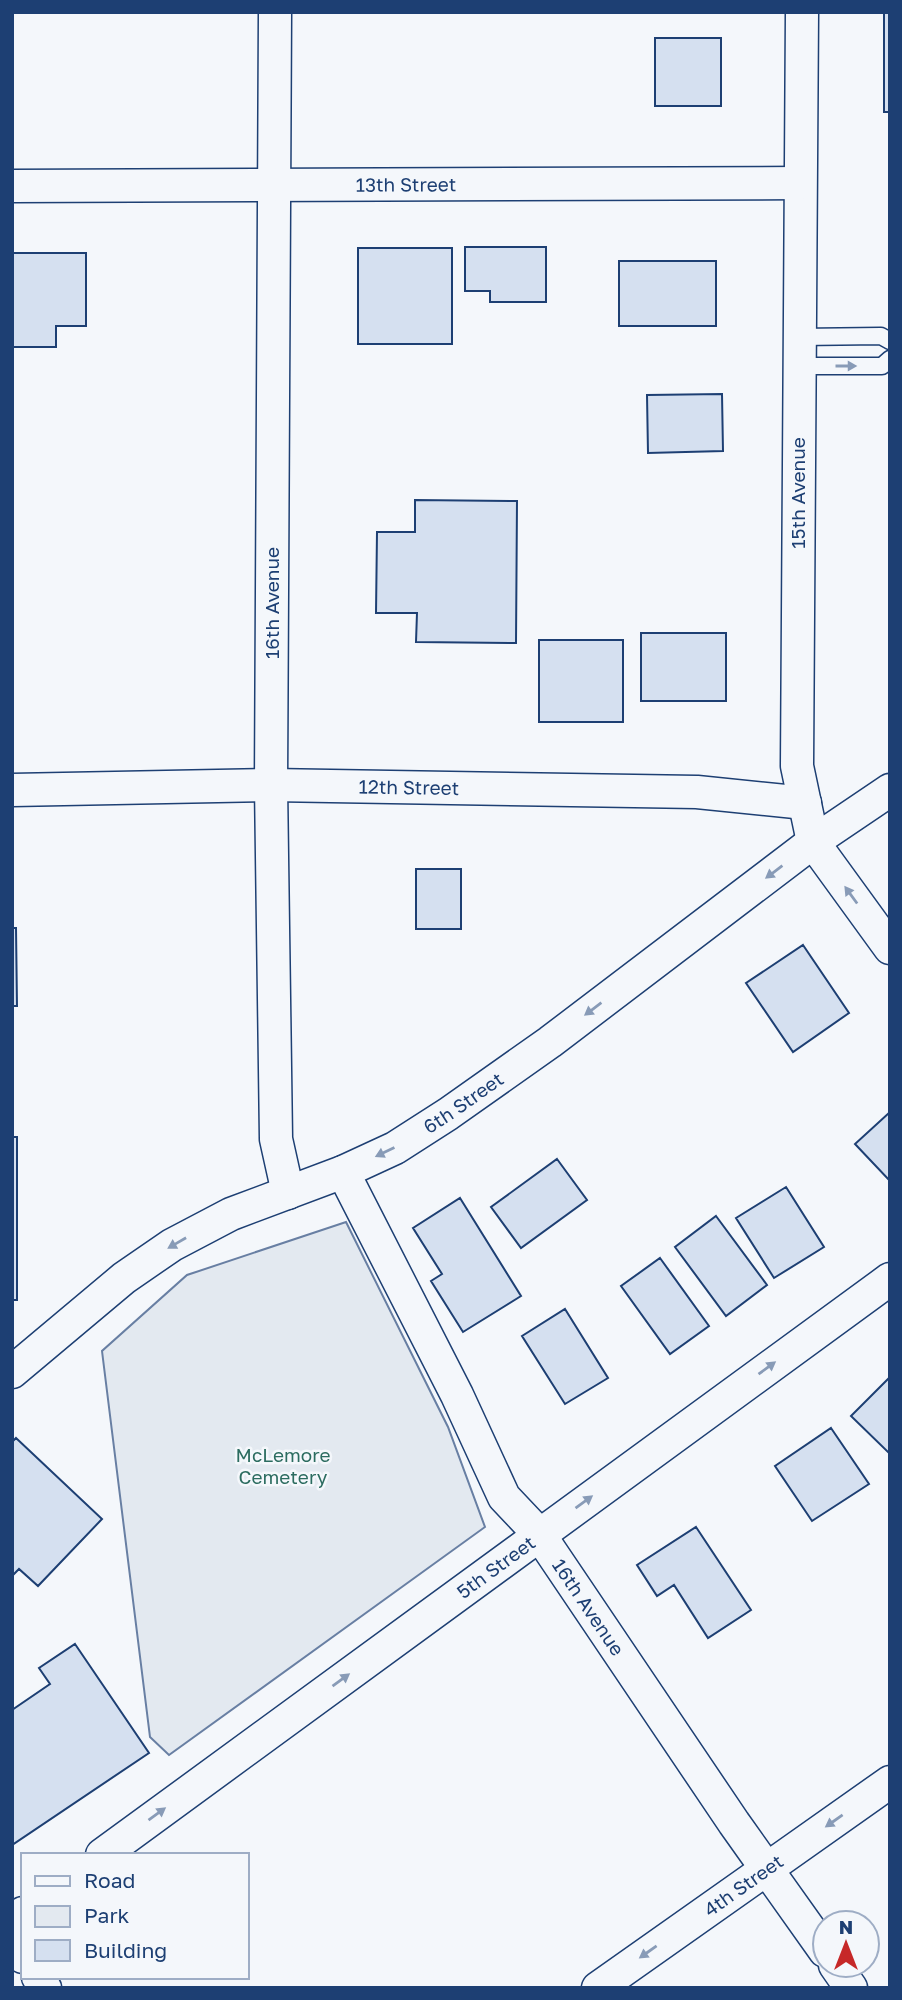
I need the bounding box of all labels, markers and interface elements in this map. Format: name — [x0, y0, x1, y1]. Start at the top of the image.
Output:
street label: 13th Street — [356, 172, 456, 196]
one-way arrow — [835, 360, 857, 372]
street label: 15th Avenue — [786, 437, 809, 549]
street label: 16th Avenue — [260, 547, 283, 659]
street label: 12th Street — [358, 774, 459, 799]
one-way arrow — [765, 864, 783, 878]
one-way arrow — [845, 886, 859, 904]
one-way arrow — [584, 1002, 602, 1016]
street label: 6th Street — [419, 1067, 507, 1138]
one-way arrow — [375, 1146, 395, 1158]
one-way arrow — [168, 1237, 187, 1249]
one-way arrow — [758, 1361, 777, 1375]
park label: McLemore Cemetery — [236, 1443, 330, 1488]
one-way arrow — [574, 1495, 593, 1509]
street label: 5th Street — [452, 1530, 539, 1603]
street label: 16th Avenue — [548, 1554, 630, 1660]
one-way arrow — [332, 1673, 350, 1687]
one-way arrow — [148, 1808, 166, 1822]
one-way arrow — [825, 1814, 843, 1828]
street label: 4th Street — [699, 1849, 787, 1921]
legend — [21, 1853, 248, 1979]
text: Road — [84, 1867, 135, 1893]
text: Park — [84, 1902, 130, 1928]
north arrow — [811, 1909, 881, 1979]
text: N — [839, 1915, 853, 1938]
text: Building — [84, 1937, 167, 1963]
one-way arrow — [639, 1945, 657, 1959]

